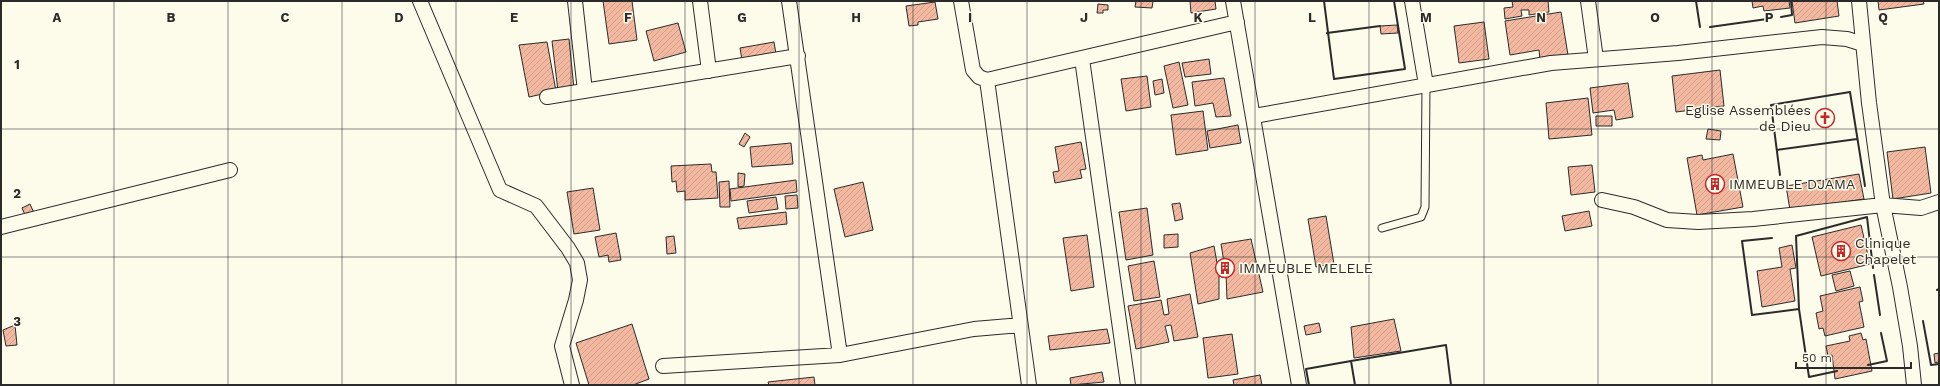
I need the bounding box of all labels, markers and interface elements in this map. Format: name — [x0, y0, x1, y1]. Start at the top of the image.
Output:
text: A — [53, 10, 62, 25]
text: B — [167, 10, 176, 25]
text: C — [281, 10, 290, 25]
text: D — [394, 10, 404, 25]
text: E — [510, 10, 518, 25]
text: F — [624, 10, 632, 25]
text: G — [737, 10, 747, 25]
text: H — [851, 10, 861, 25]
text: I — [968, 10, 972, 25]
text: J — [1080, 10, 1088, 25]
text: K — [1193, 10, 1203, 25]
text: L — [1308, 10, 1316, 25]
text: M — [1420, 10, 1432, 25]
text: N — [1536, 10, 1546, 25]
text: O — [1650, 10, 1660, 25]
text: P — [1765, 10, 1774, 25]
text: Q — [1878, 10, 1888, 25]
text: 1 — [14, 57, 20, 72]
place label: Eglise Assemblées de Dieu — [1685, 102, 1811, 134]
church icon: Eglise Assemblées de Dieu — [1814, 107, 1836, 129]
building icon: IMMEUBLE DJAMA — [1704, 173, 1726, 195]
place label: IMMEUBLE DJAMA — [1729, 176, 1855, 192]
text: 2 — [13, 186, 21, 201]
place label: Clinique Chapelet — [1855, 235, 1916, 267]
building icon: Clinique Chapelet — [1830, 240, 1852, 262]
building icon: IMMEUBLE MELELE — [1214, 257, 1236, 279]
place label: IMMEUBLE MELELE — [1239, 260, 1373, 276]
text: 3 — [13, 314, 21, 329]
scale bar — [1796, 344, 1911, 370]
text: 50 m — [1802, 351, 1832, 365]

